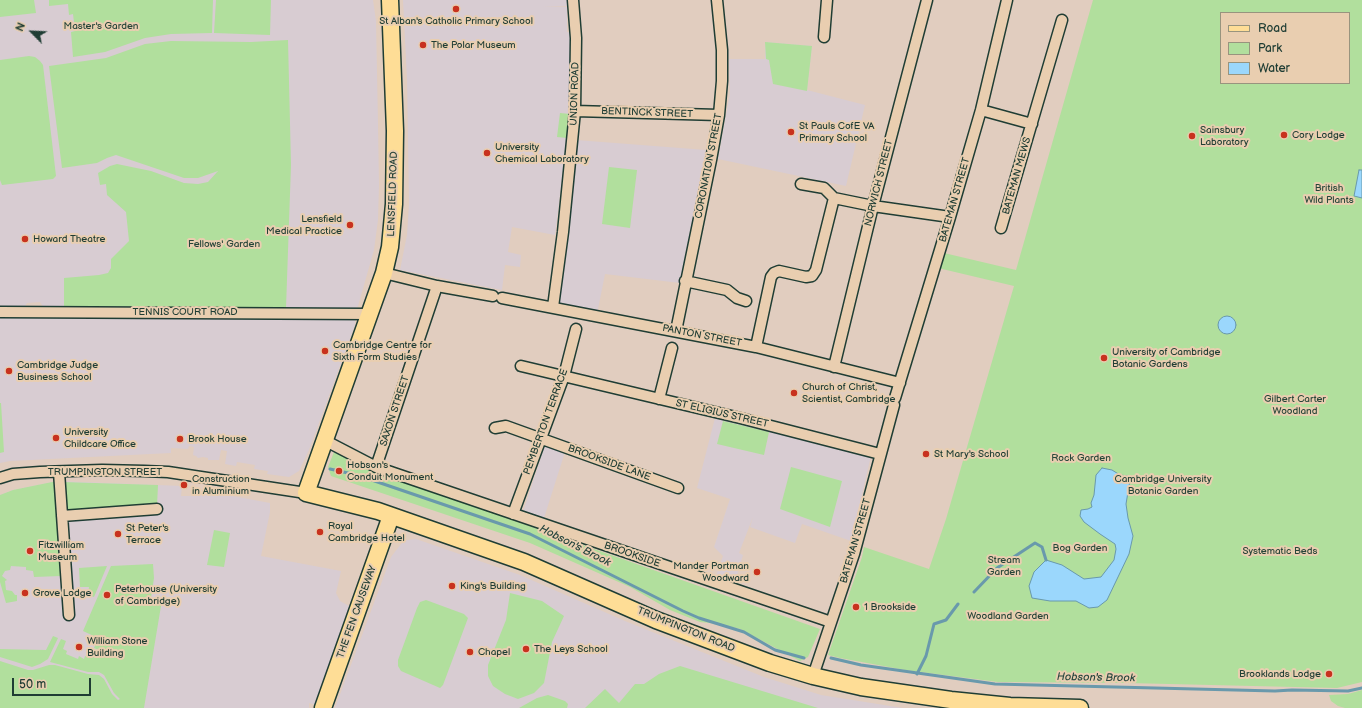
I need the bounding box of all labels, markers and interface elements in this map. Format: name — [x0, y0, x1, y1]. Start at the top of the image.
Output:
marker: St Alban's Catholic Primary School — [451, 4, 461, 14]
north arrow — [12, 12, 52, 52]
legend — [1220, 12, 1350, 84]
place label: St Alban's Catholic Primary School — [379, 15, 533, 27]
park label: Master's Garden — [64, 20, 138, 32]
text: N — [13, 21, 28, 33]
text: Road — [1258, 21, 1287, 36]
place label: The Polar Museum — [431, 39, 516, 51]
marker: The Polar Museum — [418, 40, 428, 50]
text: Park — [1258, 41, 1282, 56]
text: Water — [1258, 61, 1290, 76]
street label: UNION ROAD — [568, 62, 582, 126]
street label: BENTINCK STREET — [601, 105, 693, 121]
street label: CORONATION STREET — [693, 112, 725, 220]
place label: St Pauls CofE VA Primary School — [799, 120, 874, 144]
place label: Sainsbury Laboratory — [1200, 124, 1249, 148]
marker: St Pauls CofE VA Primary School — [786, 127, 796, 137]
place label: Cory Lodge — [1292, 129, 1345, 141]
marker: Cory Lodge — [1279, 130, 1289, 140]
marker: Sainsbury Laboratory — [1187, 131, 1197, 141]
street label: BATEMAN MEWS — [1000, 136, 1034, 216]
street label: NORWICH STREET — [862, 138, 896, 228]
place label: University Chemical Laboratory — [495, 141, 589, 164]
marker: University Chemical Laboratory — [482, 148, 492, 158]
street label: LENSFIELD ROAD — [386, 151, 400, 237]
street label: BATEMAN STREET — [937, 156, 973, 244]
park label: British Wild Plants — [1304, 182, 1354, 206]
place label: Lensfield Medical Practice — [266, 213, 342, 236]
marker: Lensfield Medical Practice — [345, 220, 355, 230]
place label: Howard Theatre — [33, 233, 105, 245]
marker: Howard Theatre — [20, 234, 30, 244]
park label: Fellows' Garden — [188, 238, 260, 250]
street label: TENNIS COURT ROAD — [132, 306, 238, 318]
street label: PANTON STREET — [661, 322, 743, 350]
place label: Cambridge Centre for Sixth Form Studies — [333, 339, 432, 362]
marker: Cambridge Centre for Sixth Form Studies — [320, 346, 330, 356]
place label: University of Cambridge Botanic Gardens — [1112, 346, 1220, 370]
marker: University of Cambridge Botanic Gardens — [1099, 353, 1109, 363]
place label: Cambridge Judge Business School — [17, 359, 98, 382]
marker: Cambridge Judge Business School — [4, 366, 14, 376]
street label: PEMBERTON TERRACE — [521, 368, 571, 476]
street label: SAXON STREET — [378, 374, 412, 448]
place label: Church of Christ, Scientist, Cambridge — [802, 381, 895, 404]
marker: Church of Christ, Scientist, Cambridge — [789, 388, 799, 398]
park label: Gilbert Carter Woodland — [1264, 393, 1326, 416]
street label: ST ELIGIUS STREET — [674, 397, 770, 431]
place label: University Childcare Office — [64, 426, 136, 450]
marker: University Childcare Office — [51, 433, 61, 443]
place label: Brook House — [188, 433, 247, 445]
marker: Brook House — [175, 434, 185, 444]
street label: BROOKSIDE LANE — [566, 442, 652, 484]
place label: St Mary's School — [934, 448, 1008, 460]
marker: St Mary's School — [921, 449, 931, 459]
park label: Rock Garden — [1051, 452, 1111, 464]
place label: Hobson's Conduit Monument — [347, 459, 433, 482]
street label: TRUMPINGTON STREET — [48, 466, 162, 478]
marker: Hobson's Conduit Monument — [334, 466, 344, 476]
place label: Construction in Aluminium — [192, 473, 250, 496]
park label: Cambridge University Botanic Garden — [1115, 473, 1211, 496]
marker: Construction in Aluminium — [179, 480, 189, 490]
street label: BATEMAN STREET — [838, 497, 874, 585]
place label: Royal Cambridge Hotel — [328, 520, 405, 544]
place label: St Peter's Terrace — [126, 522, 169, 546]
water label: Hobson's Brook — [537, 522, 613, 570]
marker: Royal Cambridge Hotel — [315, 527, 325, 537]
marker: St Peter's Terrace — [113, 529, 123, 539]
place label: Fitzwilliam Museum — [38, 539, 84, 562]
street label: BROOKSIDE — [602, 540, 662, 570]
park label: Bog Garden — [1053, 542, 1107, 554]
park label: Systematic Beds — [1243, 545, 1317, 557]
marker: Fitzwilliam Museum — [25, 546, 35, 556]
park label: Stream Garden — [987, 554, 1021, 578]
place label: Mander Portman Woodward — [673, 560, 749, 584]
street label: THE FEN CAUSEWAY — [335, 564, 379, 660]
marker: Mander Portman Woodward — [752, 567, 762, 577]
place label: King's Building — [460, 580, 526, 592]
marker: King's Building — [447, 581, 457, 591]
place label: Peterhouse (University of Cambridge) — [115, 583, 217, 606]
place label: Grove Lodge — [33, 587, 91, 599]
marker: Grove Lodge — [20, 588, 30, 598]
marker: Peterhouse (University of Cambridge) — [102, 590, 112, 600]
place label: 1 Brookside — [864, 601, 916, 613]
marker: 1 Brookside — [851, 602, 861, 612]
street label: TRUMPINGTON ROAD — [635, 605, 737, 655]
park label: Woodland Garden — [967, 610, 1049, 622]
place label: William Stone Building — [87, 635, 147, 658]
marker: William Stone Building — [74, 642, 84, 652]
place label: The Leys School — [534, 643, 608, 655]
marker: The Leys School — [521, 644, 531, 654]
place label: Chapel — [478, 646, 510, 658]
marker: Chapel — [465, 647, 475, 657]
place label: Brooklands Lodge — [1239, 668, 1321, 680]
marker: Brooklands Lodge — [1324, 669, 1334, 679]
scale bar — [14, 670, 93, 696]
water label: Hobson's Brook — [1057, 671, 1135, 685]
text: 50 m — [19, 677, 46, 692]

